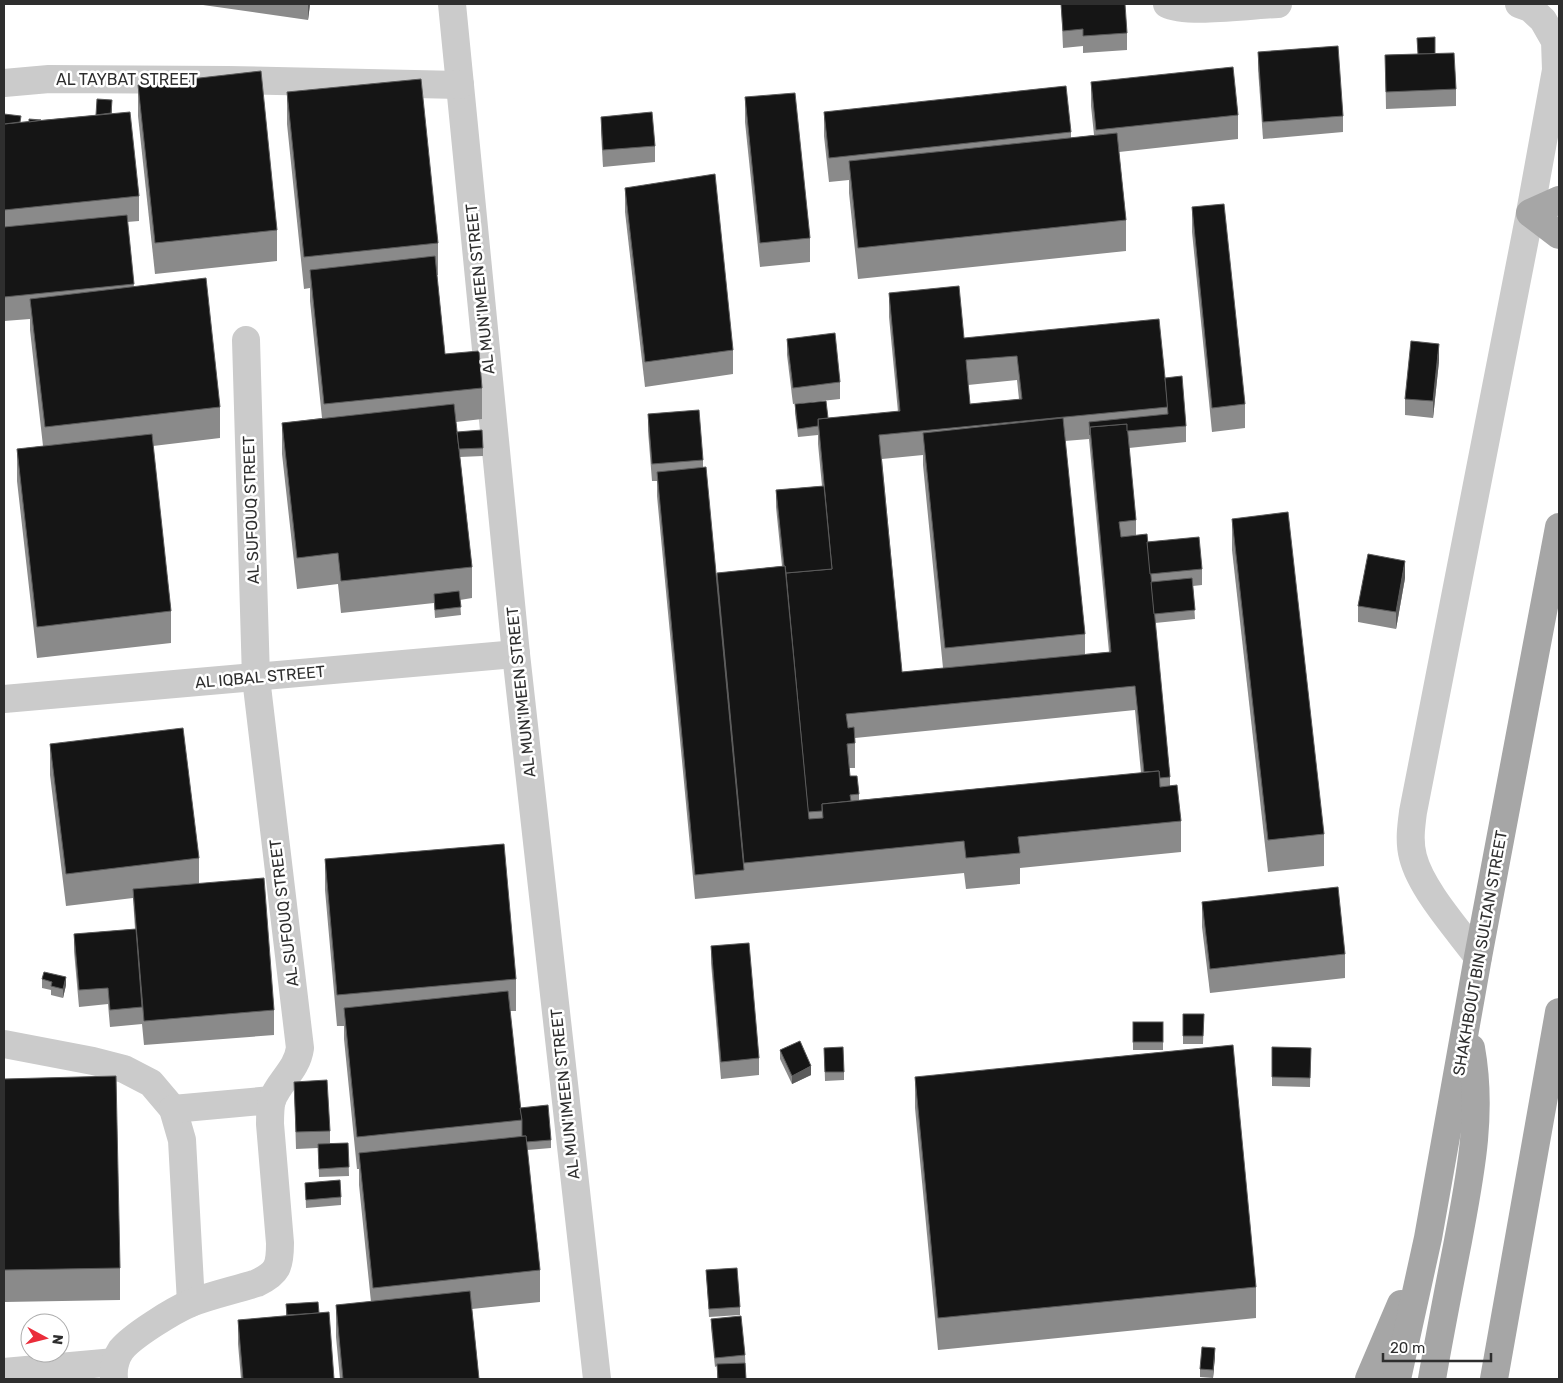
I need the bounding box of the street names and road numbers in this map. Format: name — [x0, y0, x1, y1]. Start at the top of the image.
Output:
street label: AL TAYBAT STREET — [56, 70, 198, 89]
street label: AL MUN'IMEEN STREET — [462, 203, 498, 375]
street label: AL SUFOUQ STREET — [239, 435, 263, 585]
street label: AL MUN'IMEEN STREET — [503, 606, 539, 778]
street label: AL IQBAL STREET — [194, 662, 326, 692]
street label: SHAKHBOUT BIN SULTAN STREET — [1449, 829, 1511, 1077]
street label: AL SUFOUQ STREET — [266, 838, 302, 988]
street label: AL MUN'IMEEN STREET — [547, 1008, 583, 1180]

